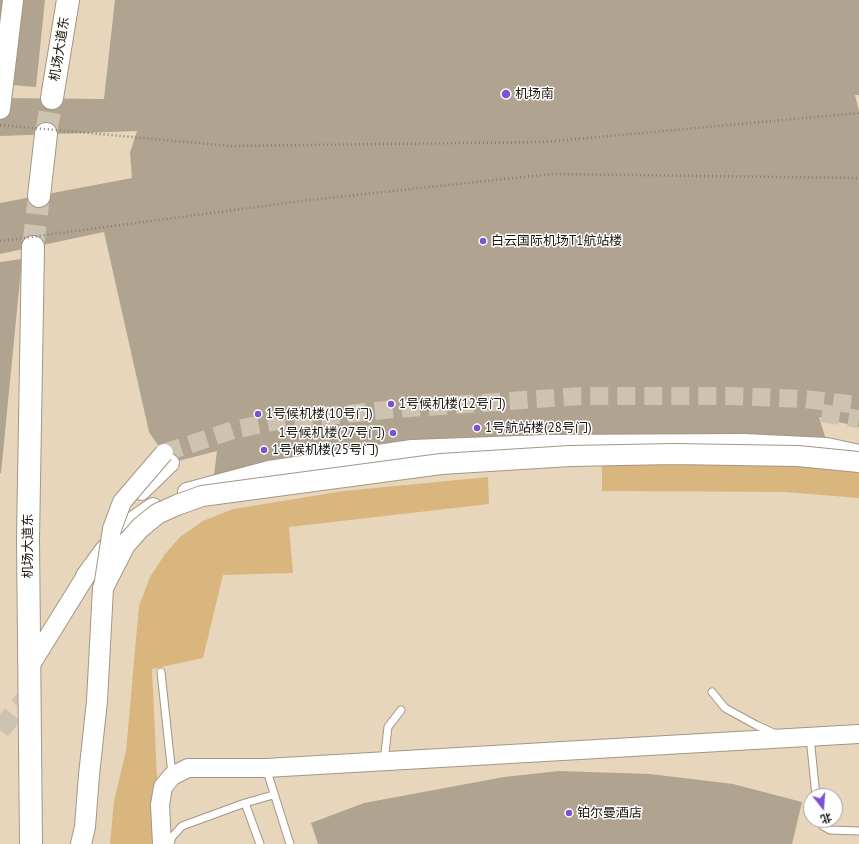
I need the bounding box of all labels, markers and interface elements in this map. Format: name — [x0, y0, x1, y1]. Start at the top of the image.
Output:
street label: 机场大道东 — [47, 16, 73, 82]
place label: 机场南 — [515, 86, 554, 102]
marker: 机场南 — [500, 88, 512, 100]
place label: 白云国际机场T1航站楼 — [491, 233, 622, 249]
marker: 白云国际机场T1航站楼 — [478, 236, 488, 246]
place label: 1号候机楼(12号门) — [399, 396, 506, 412]
marker: 1号候机楼(12号门) — [386, 399, 396, 409]
place label: 1号候机楼(10号门) — [266, 406, 373, 422]
marker: 1号候机楼(10号门) — [253, 409, 263, 419]
place label: 1号航站楼(28号门) — [485, 420, 592, 436]
marker: 1号航站楼(28号门) — [472, 423, 482, 433]
place label: 1号候机楼(27号门) — [278, 425, 385, 441]
marker: 1号候机楼(27号门) — [388, 428, 398, 438]
place label: 1号候机楼(25号门) — [272, 442, 379, 458]
marker: 1号候机楼(25号门) — [259, 445, 269, 455]
street label: 机场大道东 — [20, 514, 36, 578]
north arrow — [803, 788, 843, 828]
place label: 铂尔曼酒店 — [577, 805, 642, 821]
marker: 铂尔曼酒店 — [564, 808, 574, 818]
text: 北 — [819, 810, 834, 827]

